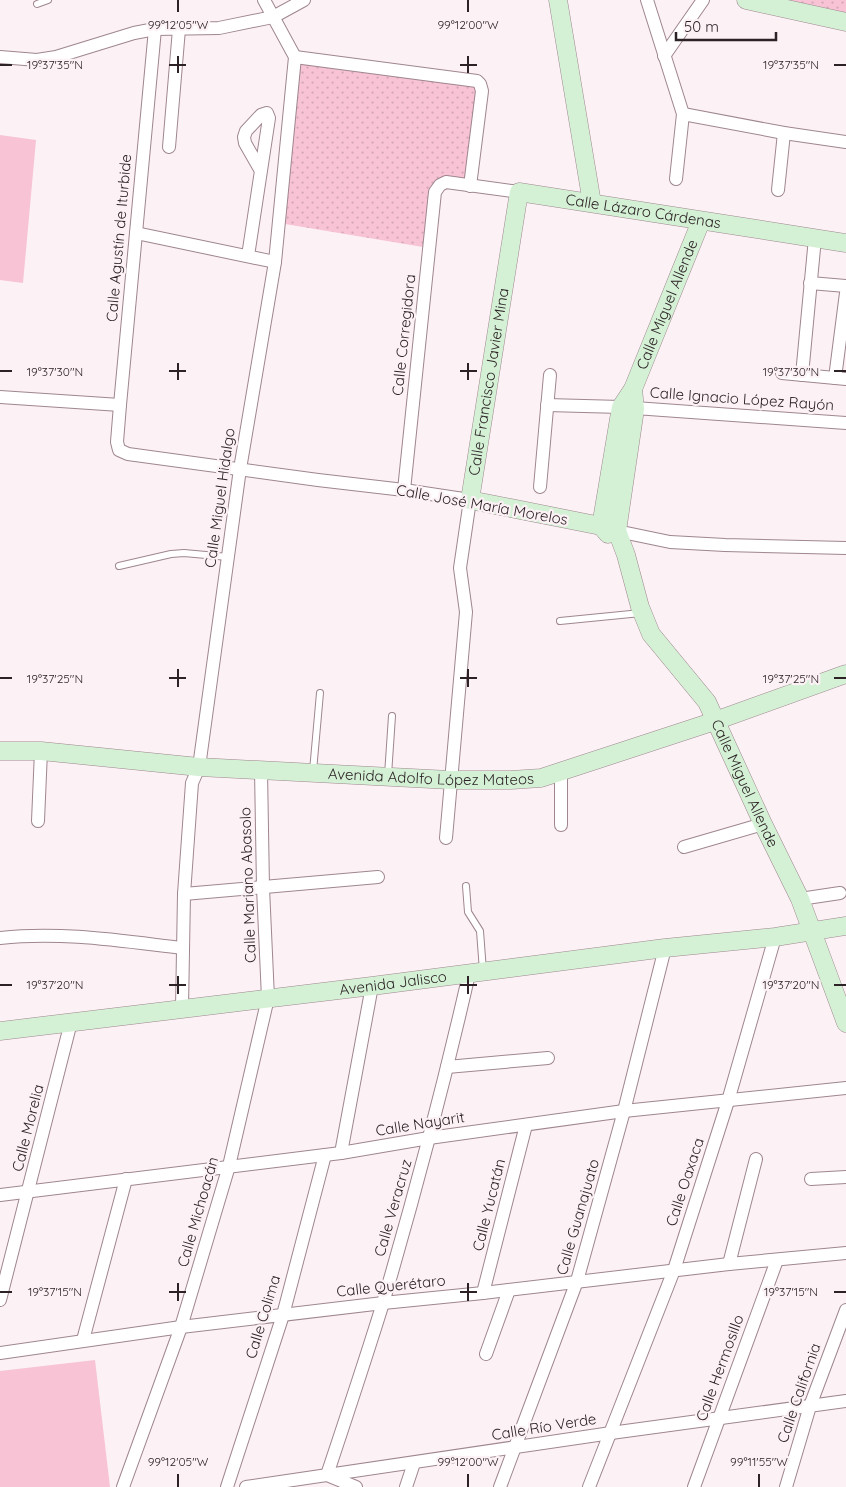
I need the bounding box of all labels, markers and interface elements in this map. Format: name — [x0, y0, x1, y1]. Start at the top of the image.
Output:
scale bar — [676, 10, 776, 42]
text: 99°12'05"W — [148, 17, 209, 32]
text: 99°12'00"W — [437, 17, 499, 32]
text: 50 m — [684, 17, 719, 36]
text: 19°37'35"N — [27, 57, 83, 72]
text: 19°37'35"N — [763, 57, 819, 72]
street label: Calle Agustín de Iturbide — [102, 153, 135, 323]
street label: Calle Lázaro Cárdenas — [564, 189, 722, 232]
street label: Calle Miguel Allende — [632, 236, 702, 372]
street label: Calle Corregidora — [388, 273, 419, 397]
street label: Calle Francisco Javier Mina — [464, 287, 513, 477]
text: 19°37'30"N — [27, 364, 83, 379]
text: 19°37'30"N — [763, 364, 819, 379]
street label: Calle Ignacio López Rayón — [649, 383, 835, 414]
street label: Calle Miguel Hidalgo — [200, 427, 239, 569]
street label: Calle José María Morelos — [395, 480, 569, 529]
text: 19°37'25"N — [27, 671, 83, 686]
text: 19°37'25"N — [763, 671, 819, 686]
street label: Calle Miguel Allende — [707, 716, 783, 850]
street label: Avenida Adolfo López Mateos — [327, 764, 535, 789]
street label: Calle Mariano Abasolo — [235, 807, 260, 963]
street label: Avenida Jalisco — [338, 966, 448, 999]
text: 19°37'20"N — [26, 977, 84, 992]
text: 19°37'20"N — [762, 977, 820, 992]
street label: Calle Morelia — [7, 1082, 48, 1174]
street label: Calle Nayarit — [374, 1107, 466, 1140]
street label: Calle Oaxaca — [661, 1135, 708, 1229]
street label: Calle Michoacán — [173, 1155, 222, 1269]
street label: Calle Veracruz — [370, 1157, 415, 1259]
street label: Calle Yucatán — [468, 1157, 509, 1253]
street label: Calle Guanajuato — [552, 1157, 603, 1277]
street label: Calle Querétaro — [336, 1270, 446, 1301]
street label: Calle Colima — [241, 1273, 284, 1361]
text: 19°37'15"N — [28, 1284, 82, 1299]
text: 19°37'15"N — [764, 1284, 818, 1299]
street label: Calle Hermosillo — [691, 1312, 748, 1424]
street label: Calle California — [773, 1340, 825, 1445]
street label: Calle Río Verde — [490, 1409, 598, 1444]
text: 99°12'05"W — [148, 1454, 209, 1469]
text: 99°12'00"W — [437, 1454, 499, 1469]
text: 99°11'55"W — [730, 1454, 788, 1469]

